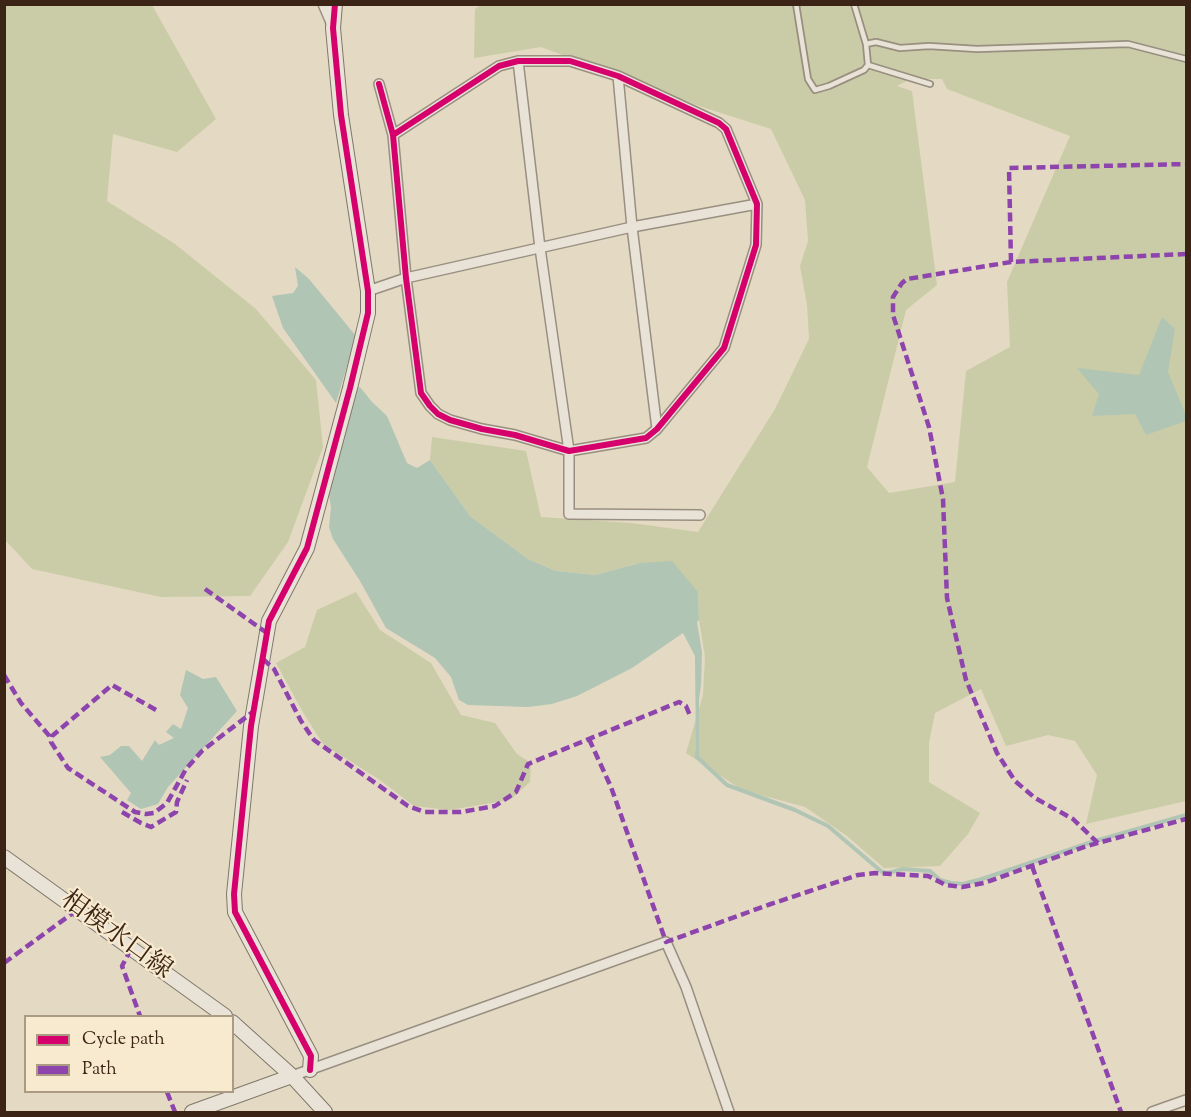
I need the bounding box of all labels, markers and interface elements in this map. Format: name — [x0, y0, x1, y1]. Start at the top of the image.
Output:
street label: 相模水口線 — [53, 886, 177, 988]
legend — [24, 1015, 234, 1093]
text: Cycle path — [82, 1027, 165, 1053]
text: Path — [82, 1057, 117, 1083]

